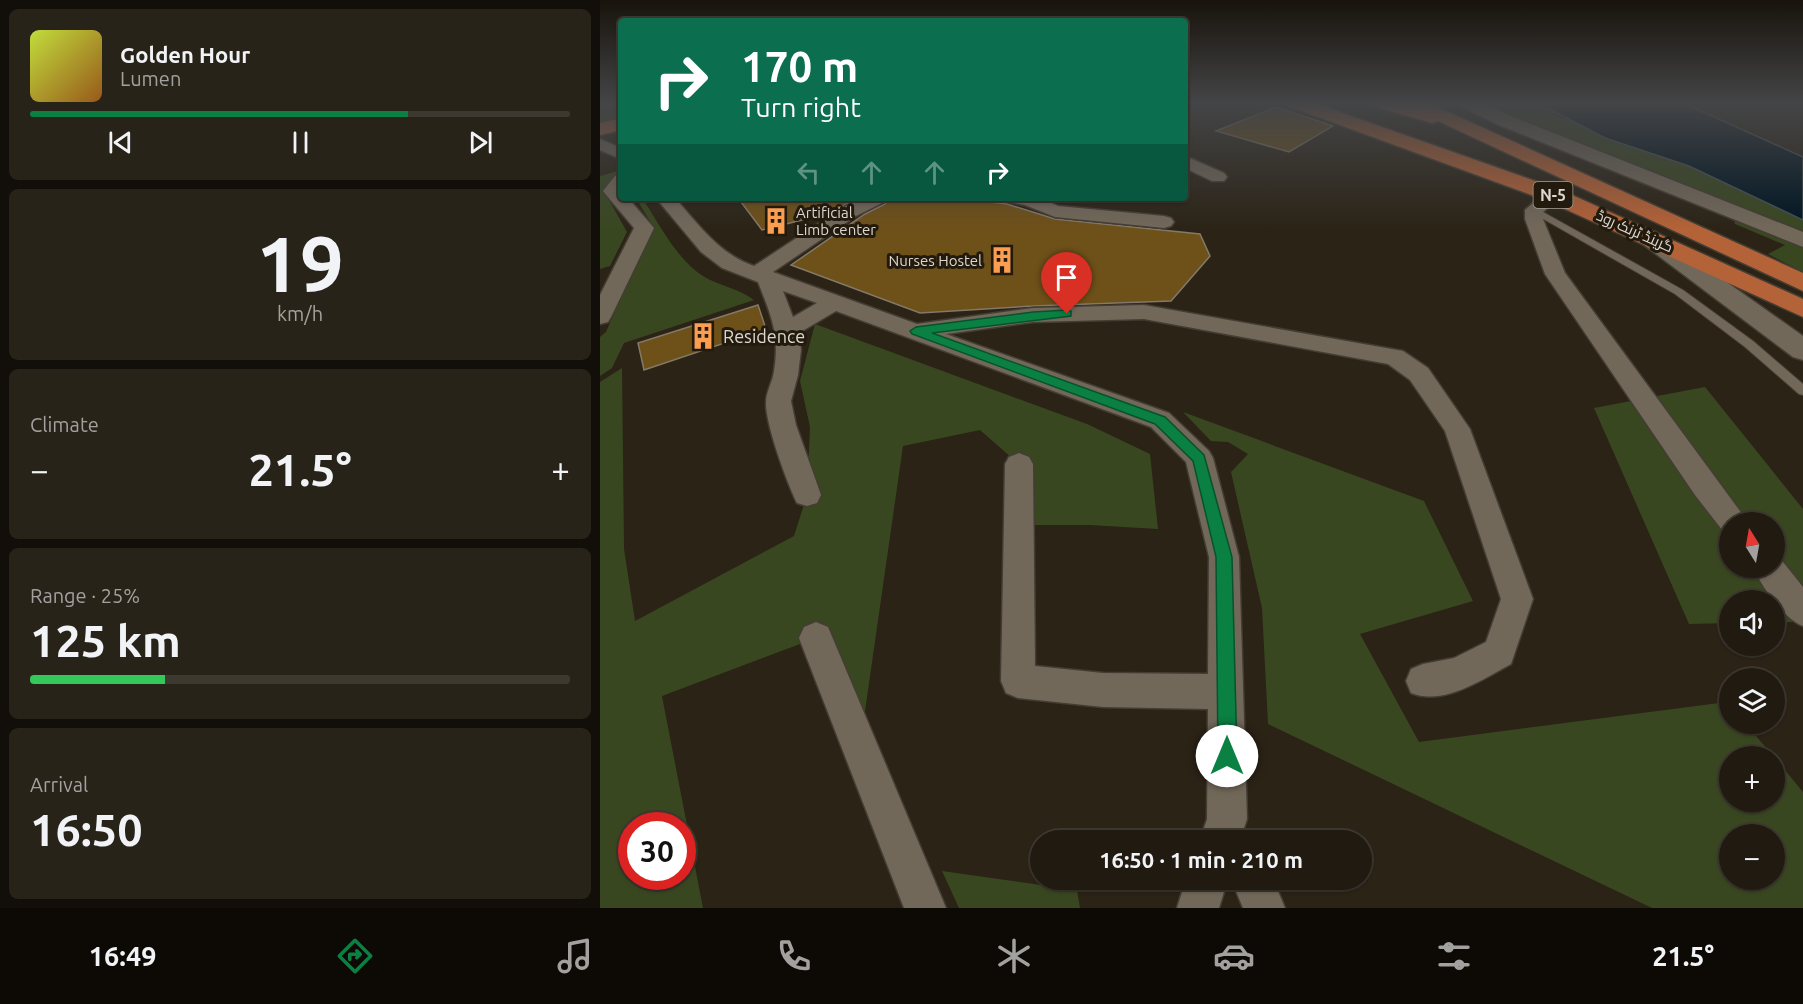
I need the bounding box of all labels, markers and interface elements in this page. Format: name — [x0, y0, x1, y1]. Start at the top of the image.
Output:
text: Golden Hour — [120, 42, 250, 67]
icon: right — [642, 42, 720, 120]
text: 170 m — [741, 43, 858, 90]
text: Lumen — [120, 67, 181, 90]
text: Turn right — [741, 92, 861, 122]
icon: previous — [104, 126, 137, 159]
icon: pause — [284, 126, 317, 159]
icon: next — [464, 126, 497, 159]
icon: left — [792, 156, 825, 189]
icon: ahead — [855, 156, 888, 189]
icon: ahead — [918, 156, 951, 189]
icon: right — [981, 156, 1014, 189]
road number: N-5 — [1534, 182, 1572, 208]
place label: Artificial Limb center — [796, 204, 876, 238]
building icon: Artificial Limb center — [761, 206, 791, 236]
street label: گرینڈ ٹرنک روڈ — [1594, 207, 1676, 256]
text: 19 — [256, 219, 344, 307]
building icon: Nurses Hostel — [987, 245, 1017, 275]
place label: Nurses Hostel — [888, 252, 982, 269]
pin — [1041, 252, 1092, 314]
icon: arrive — [1050, 261, 1083, 294]
text: km/h — [277, 302, 323, 325]
building icon: Residence — [688, 321, 718, 351]
place label: Residence — [723, 326, 805, 346]
text: Climate — [30, 413, 99, 436]
text: 21.5° — [248, 444, 352, 495]
text: − — [30, 451, 49, 488]
text: + — [551, 451, 570, 488]
north arrow — [1719, 512, 1785, 578]
map controls — [1719, 512, 1785, 890]
text: Range · 25% — [30, 584, 140, 607]
button: sound — [1719, 590, 1785, 656]
text: 125 km — [30, 615, 181, 666]
button: layers — [1719, 668, 1785, 734]
position arrow — [1195, 724, 1259, 788]
button: + — [1719, 746, 1785, 812]
text: Arrival — [30, 773, 88, 796]
text: 16:50 — [30, 804, 143, 855]
speed limit sign: 30 — [618, 812, 696, 890]
button: − — [1719, 824, 1785, 890]
text: 16:50 · 1 min · 210 m — [1099, 847, 1303, 872]
icon: directions — [334, 935, 376, 977]
icon: music — [554, 935, 596, 977]
icon: phone — [773, 935, 815, 977]
icon: climate — [993, 935, 1035, 977]
icon: car — [1213, 935, 1255, 977]
icon: filters — [1433, 935, 1475, 977]
text: 16:49 — [89, 941, 156, 971]
text: 21.5° — [1652, 941, 1714, 971]

